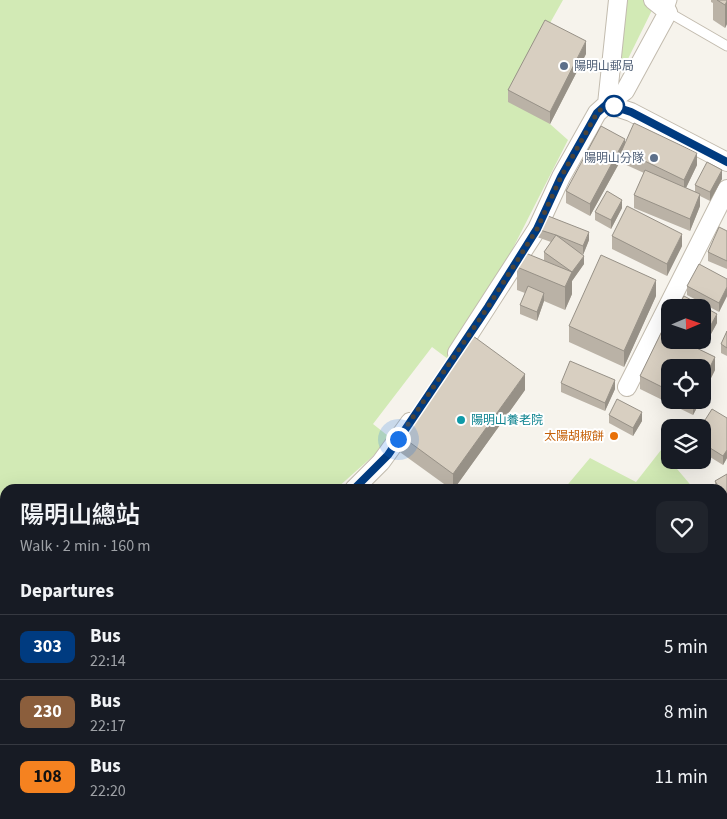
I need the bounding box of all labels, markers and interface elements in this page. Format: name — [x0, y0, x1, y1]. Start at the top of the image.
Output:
place label: 陽明山郵局 — [574, 58, 634, 75]
marker: 陽明山郵局 — [558, 60, 570, 72]
unlabelled marker — [603, 95, 625, 117]
place label: 陽明山分隊 — [584, 150, 644, 167]
marker: 陽明山分隊 — [648, 152, 660, 164]
north arrow — [661, 299, 711, 349]
map controls — [661, 299, 711, 469]
button: locate — [661, 359, 711, 409]
place label: 陽明山養老院 — [471, 412, 543, 429]
marker: 陽明山養老院 — [455, 414, 467, 426]
button: layers — [661, 419, 711, 469]
your location — [386, 427, 411, 452]
place label: 太陽胡椒餅 — [544, 428, 604, 445]
marker: 太陽胡椒餅 — [608, 430, 620, 442]
text: 陽明山總站 — [20, 498, 140, 533]
button: heart — [656, 501, 708, 553]
text: Walk · 2 min · 160 m — [20, 535, 151, 557]
text: Departures — [20, 578, 114, 605]
text: Bus — [90, 623, 121, 650]
text: 303 — [33, 634, 62, 659]
text: 5 min — [664, 634, 708, 661]
text: 22:14 — [90, 650, 126, 672]
text: Bus — [90, 688, 121, 715]
text: 230 — [33, 699, 62, 724]
text: 8 min — [664, 699, 708, 726]
text: 22:17 — [90, 715, 126, 737]
text: Bus — [90, 753, 121, 780]
text: 108 — [33, 764, 62, 789]
text: 11 min — [654, 764, 708, 791]
text: 22:20 — [90, 780, 126, 802]

